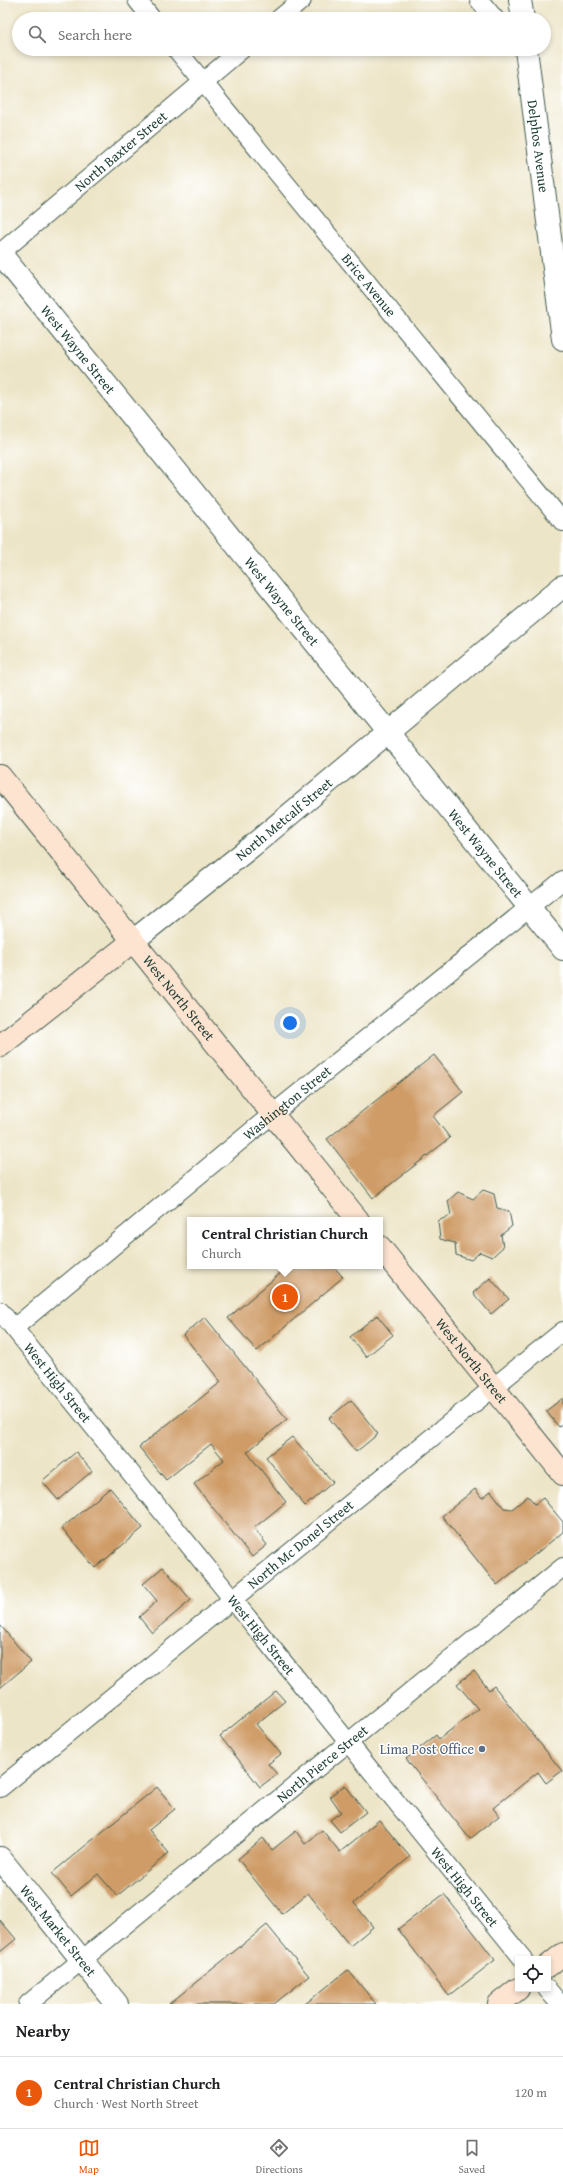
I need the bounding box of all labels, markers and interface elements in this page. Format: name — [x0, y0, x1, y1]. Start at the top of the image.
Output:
search box — [12, 12, 551, 56]
icon: search — [26, 23, 48, 45]
text: Search here — [58, 24, 132, 45]
street label: Delphos Avenue — [523, 99, 554, 194]
street label: North Baxter Street — [70, 106, 171, 196]
street label: Brice Avenue — [337, 249, 401, 321]
street label: West Wayne Street — [36, 301, 120, 398]
street label: West Wayne Street — [240, 552, 324, 650]
street label: North Metcalf Street — [231, 773, 337, 865]
street label: West Wayne Street — [443, 804, 528, 902]
street label: West North Street — [138, 951, 220, 1045]
your location — [280, 1013, 300, 1033]
street label: Washington Street — [238, 1061, 336, 1145]
popup — [187, 1217, 383, 1269]
text: Central Christian Church — [202, 1223, 368, 1244]
text: Church — [202, 1244, 241, 1263]
pin: 1 — [272, 1282, 298, 1312]
street label: West North Street — [431, 1314, 512, 1408]
street label: West High Street — [19, 1338, 96, 1427]
street label: North Mc Donel Street — [243, 1495, 358, 1593]
street label: West High Street — [223, 1590, 300, 1679]
street label: North Pierce Street — [272, 1720, 372, 1807]
place label: Lima Post Office — [380, 1739, 474, 1759]
marker: Lima Post Office — [477, 1744, 487, 1754]
street label: West High Street — [426, 1842, 503, 1931]
street label: West Market Street — [15, 1880, 101, 1981]
map controls — [515, 1956, 551, 1992]
button: locate — [515, 1956, 551, 1992]
text: Nearby — [16, 2018, 70, 2043]
text: Central Christian Church — [54, 2073, 220, 2094]
text: 1 — [26, 2083, 32, 2102]
text: 120 m — [515, 2083, 547, 2102]
text: Church · West North Street — [54, 2094, 199, 2113]
tab: Map — [78, 2137, 100, 2177]
tab: Directions — [256, 2137, 303, 2177]
tab: Saved — [458, 2137, 485, 2177]

